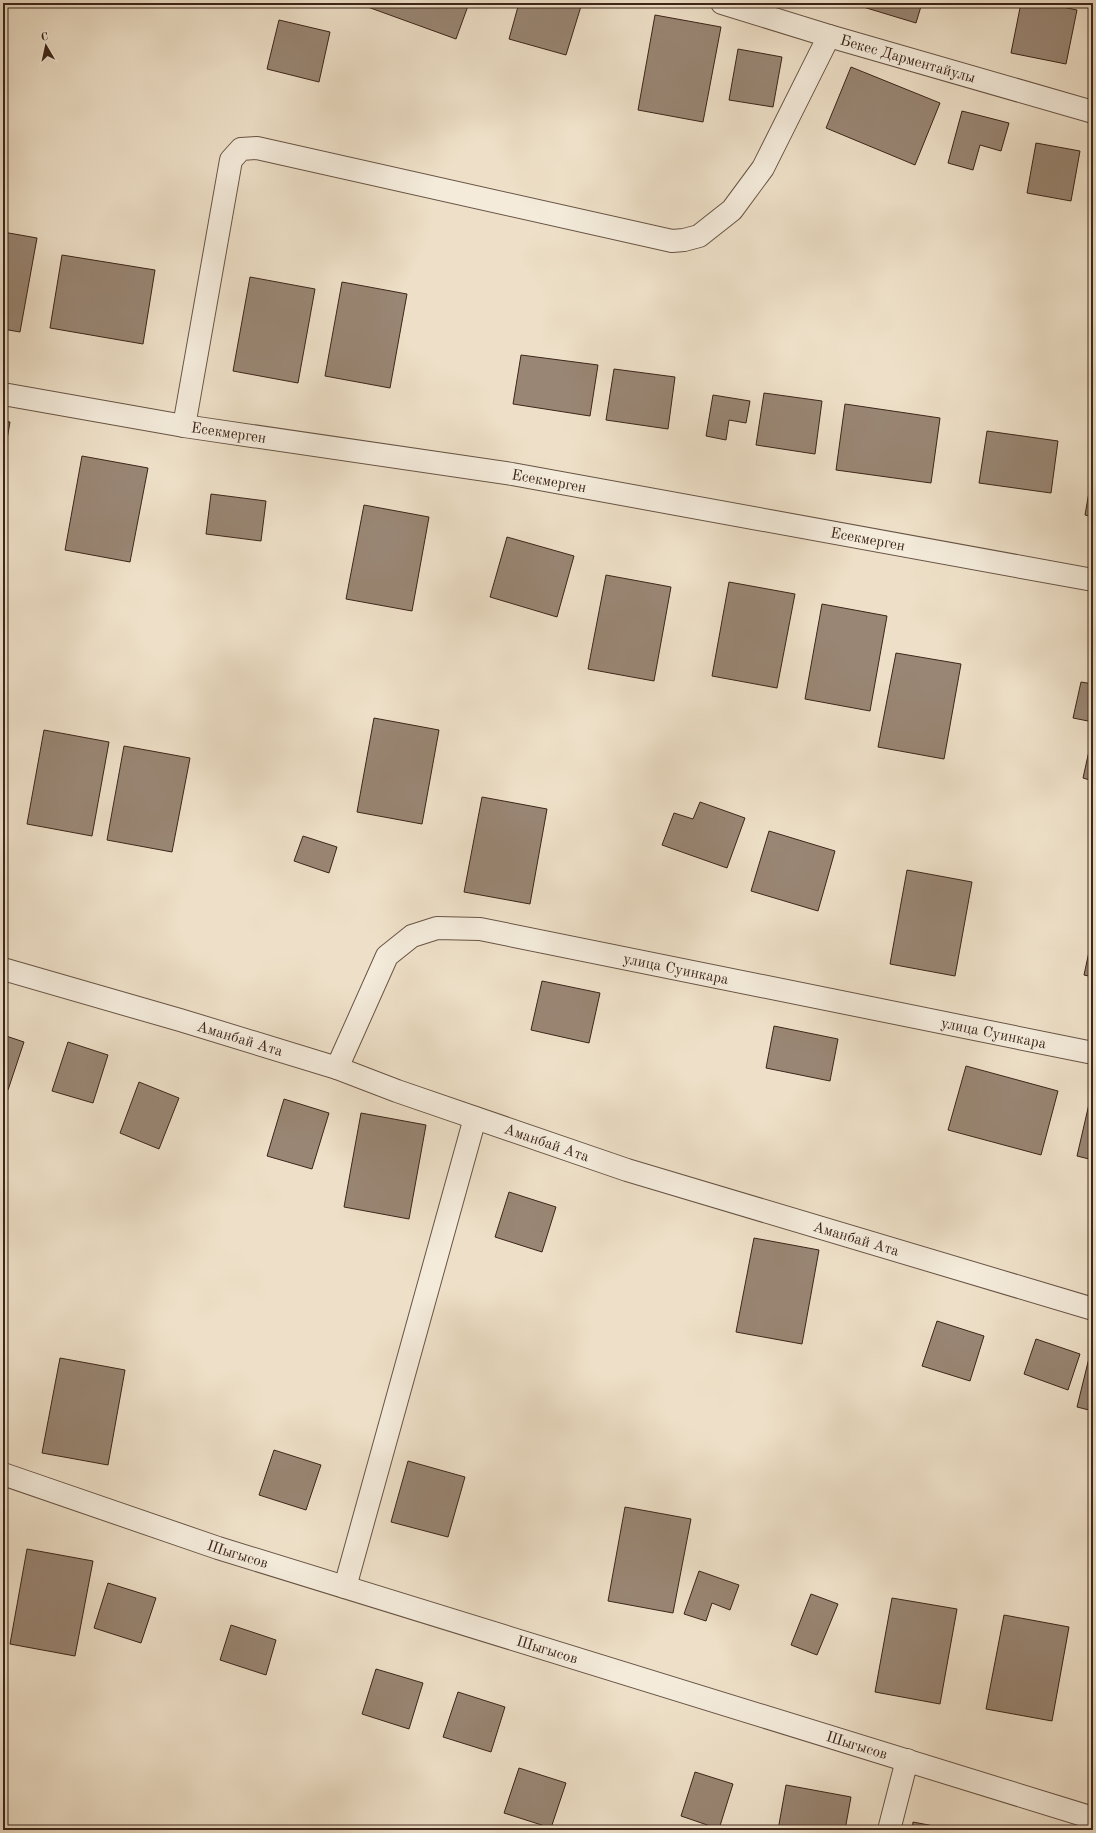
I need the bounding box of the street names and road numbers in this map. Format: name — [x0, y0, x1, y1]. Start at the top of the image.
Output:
street label: Бекес Дарментайулы — [838, 34, 977, 87]
street label: Eсекмерген — [190, 421, 267, 447]
street label: Eсекмерген — [510, 468, 587, 496]
street label: Eсекмерген — [829, 526, 906, 555]
street label: улица Суинкара — [622, 952, 730, 988]
street label: улица Суинкара — [939, 1016, 1048, 1052]
street label: Аманбай Ата — [195, 1020, 285, 1060]
street label: Аманбай Ата — [502, 1122, 591, 1166]
street label: Аманбай Ата — [811, 1220, 901, 1260]
street label: Шыгысов — [205, 1539, 270, 1572]
street label: Шыгысов — [514, 1635, 579, 1668]
street label: Шыгысов — [824, 1730, 889, 1763]

